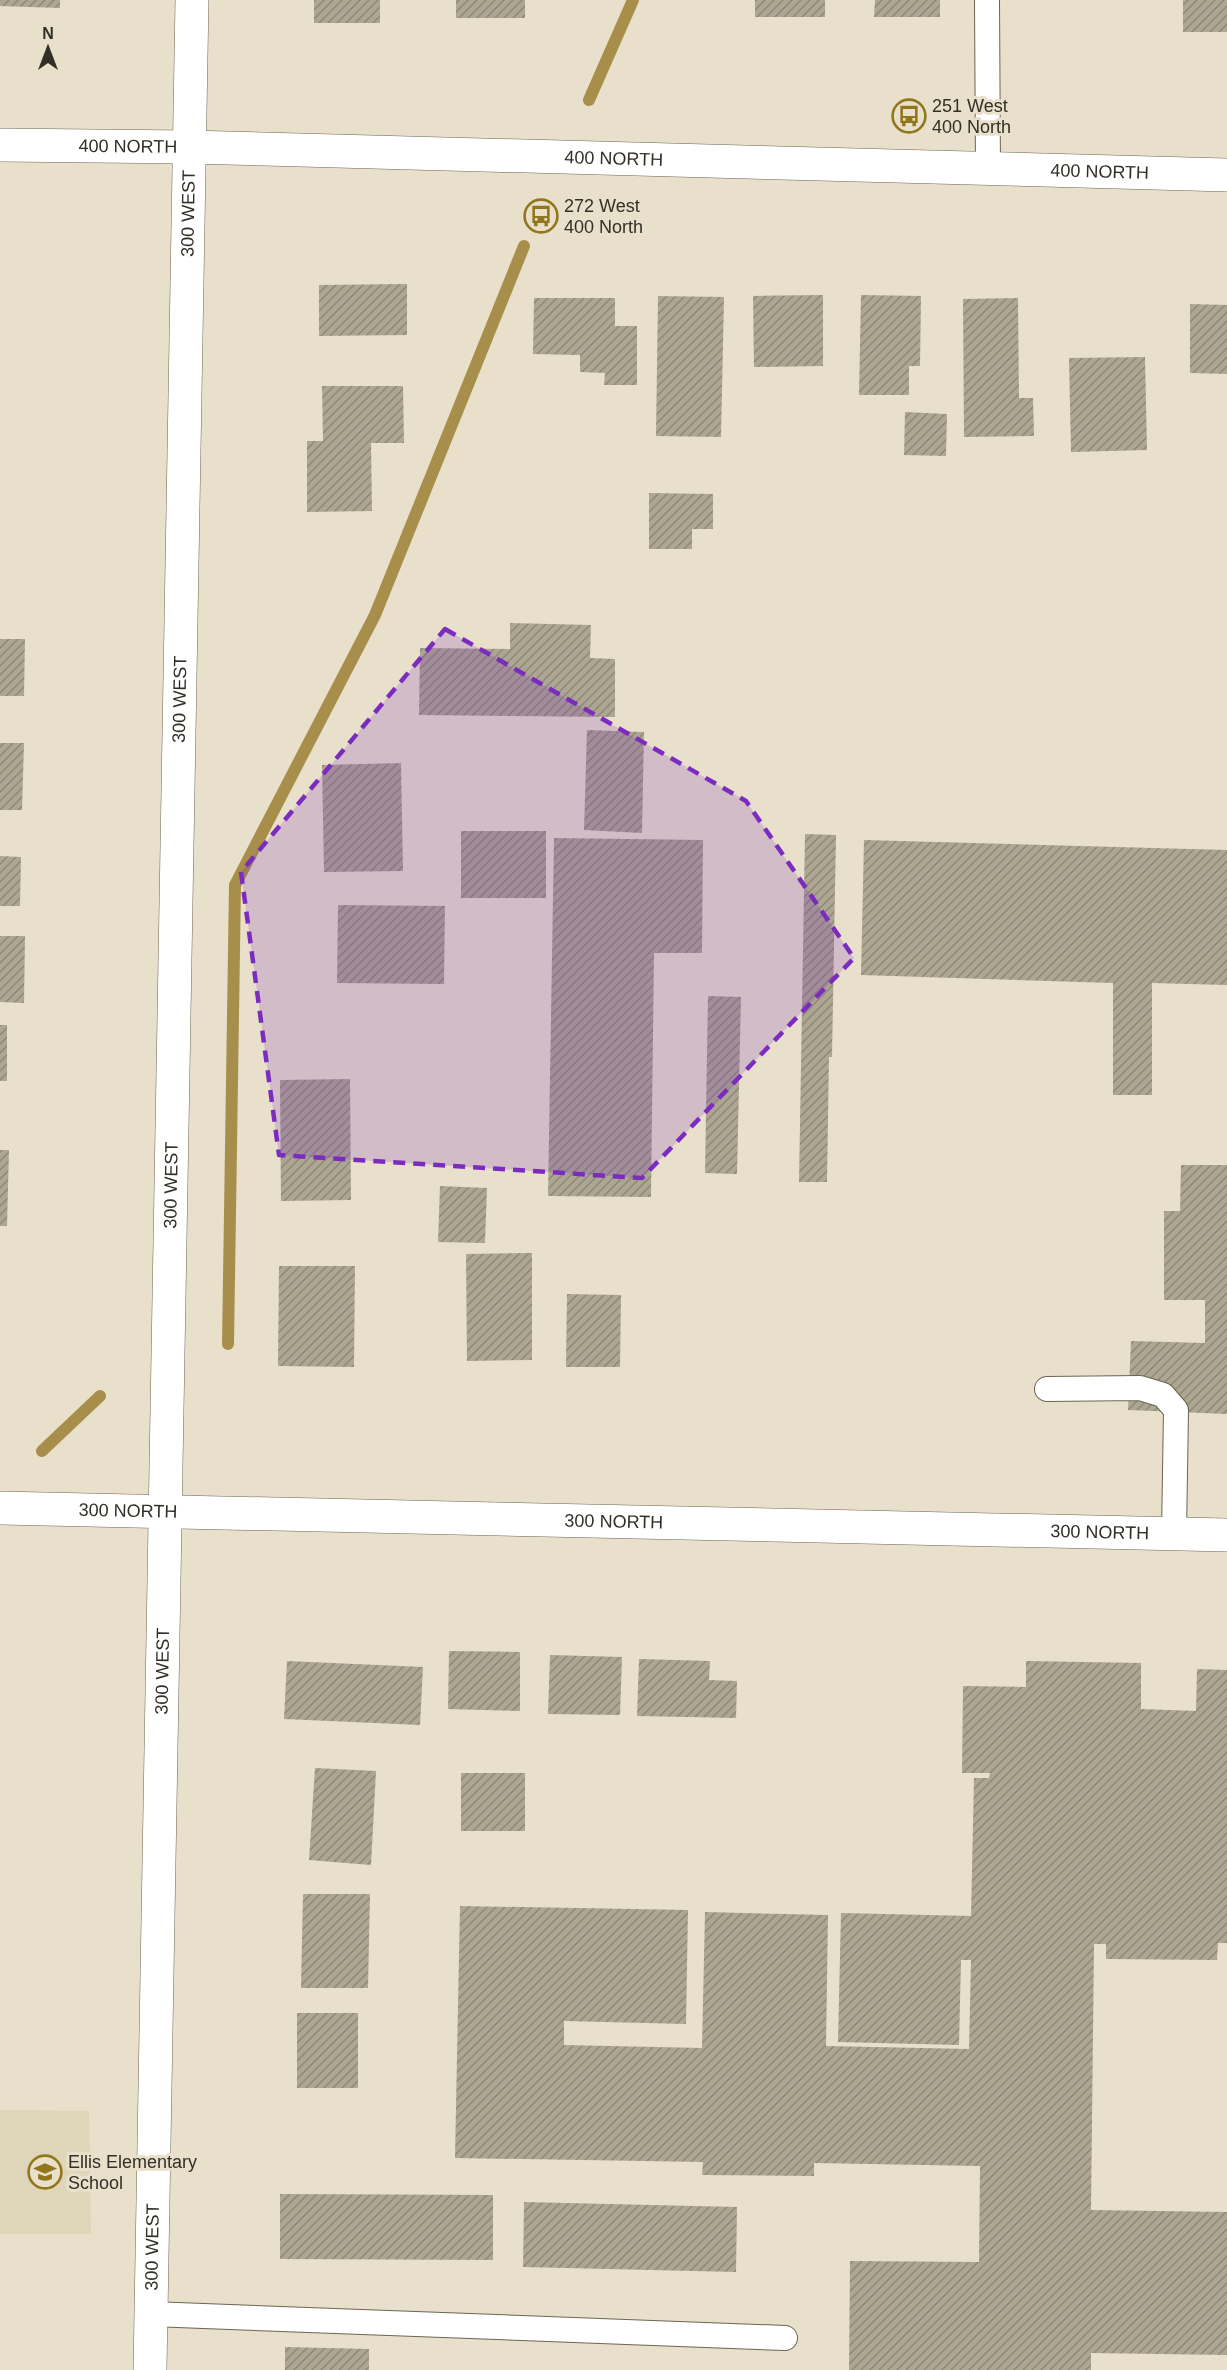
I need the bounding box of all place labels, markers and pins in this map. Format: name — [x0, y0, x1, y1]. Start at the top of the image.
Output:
place label: 251 West 400 North — [932, 96, 1011, 137]
bus stop icon: 251 West 400 North — [891, 98, 927, 134]
place label: 272 West 400 North — [564, 196, 643, 237]
bus stop icon: 272 West 400 North — [523, 198, 559, 234]
place label: Ellis Elementary School — [68, 2152, 197, 2193]
school or university icon: Ellis Elementary School — [27, 2154, 63, 2190]

